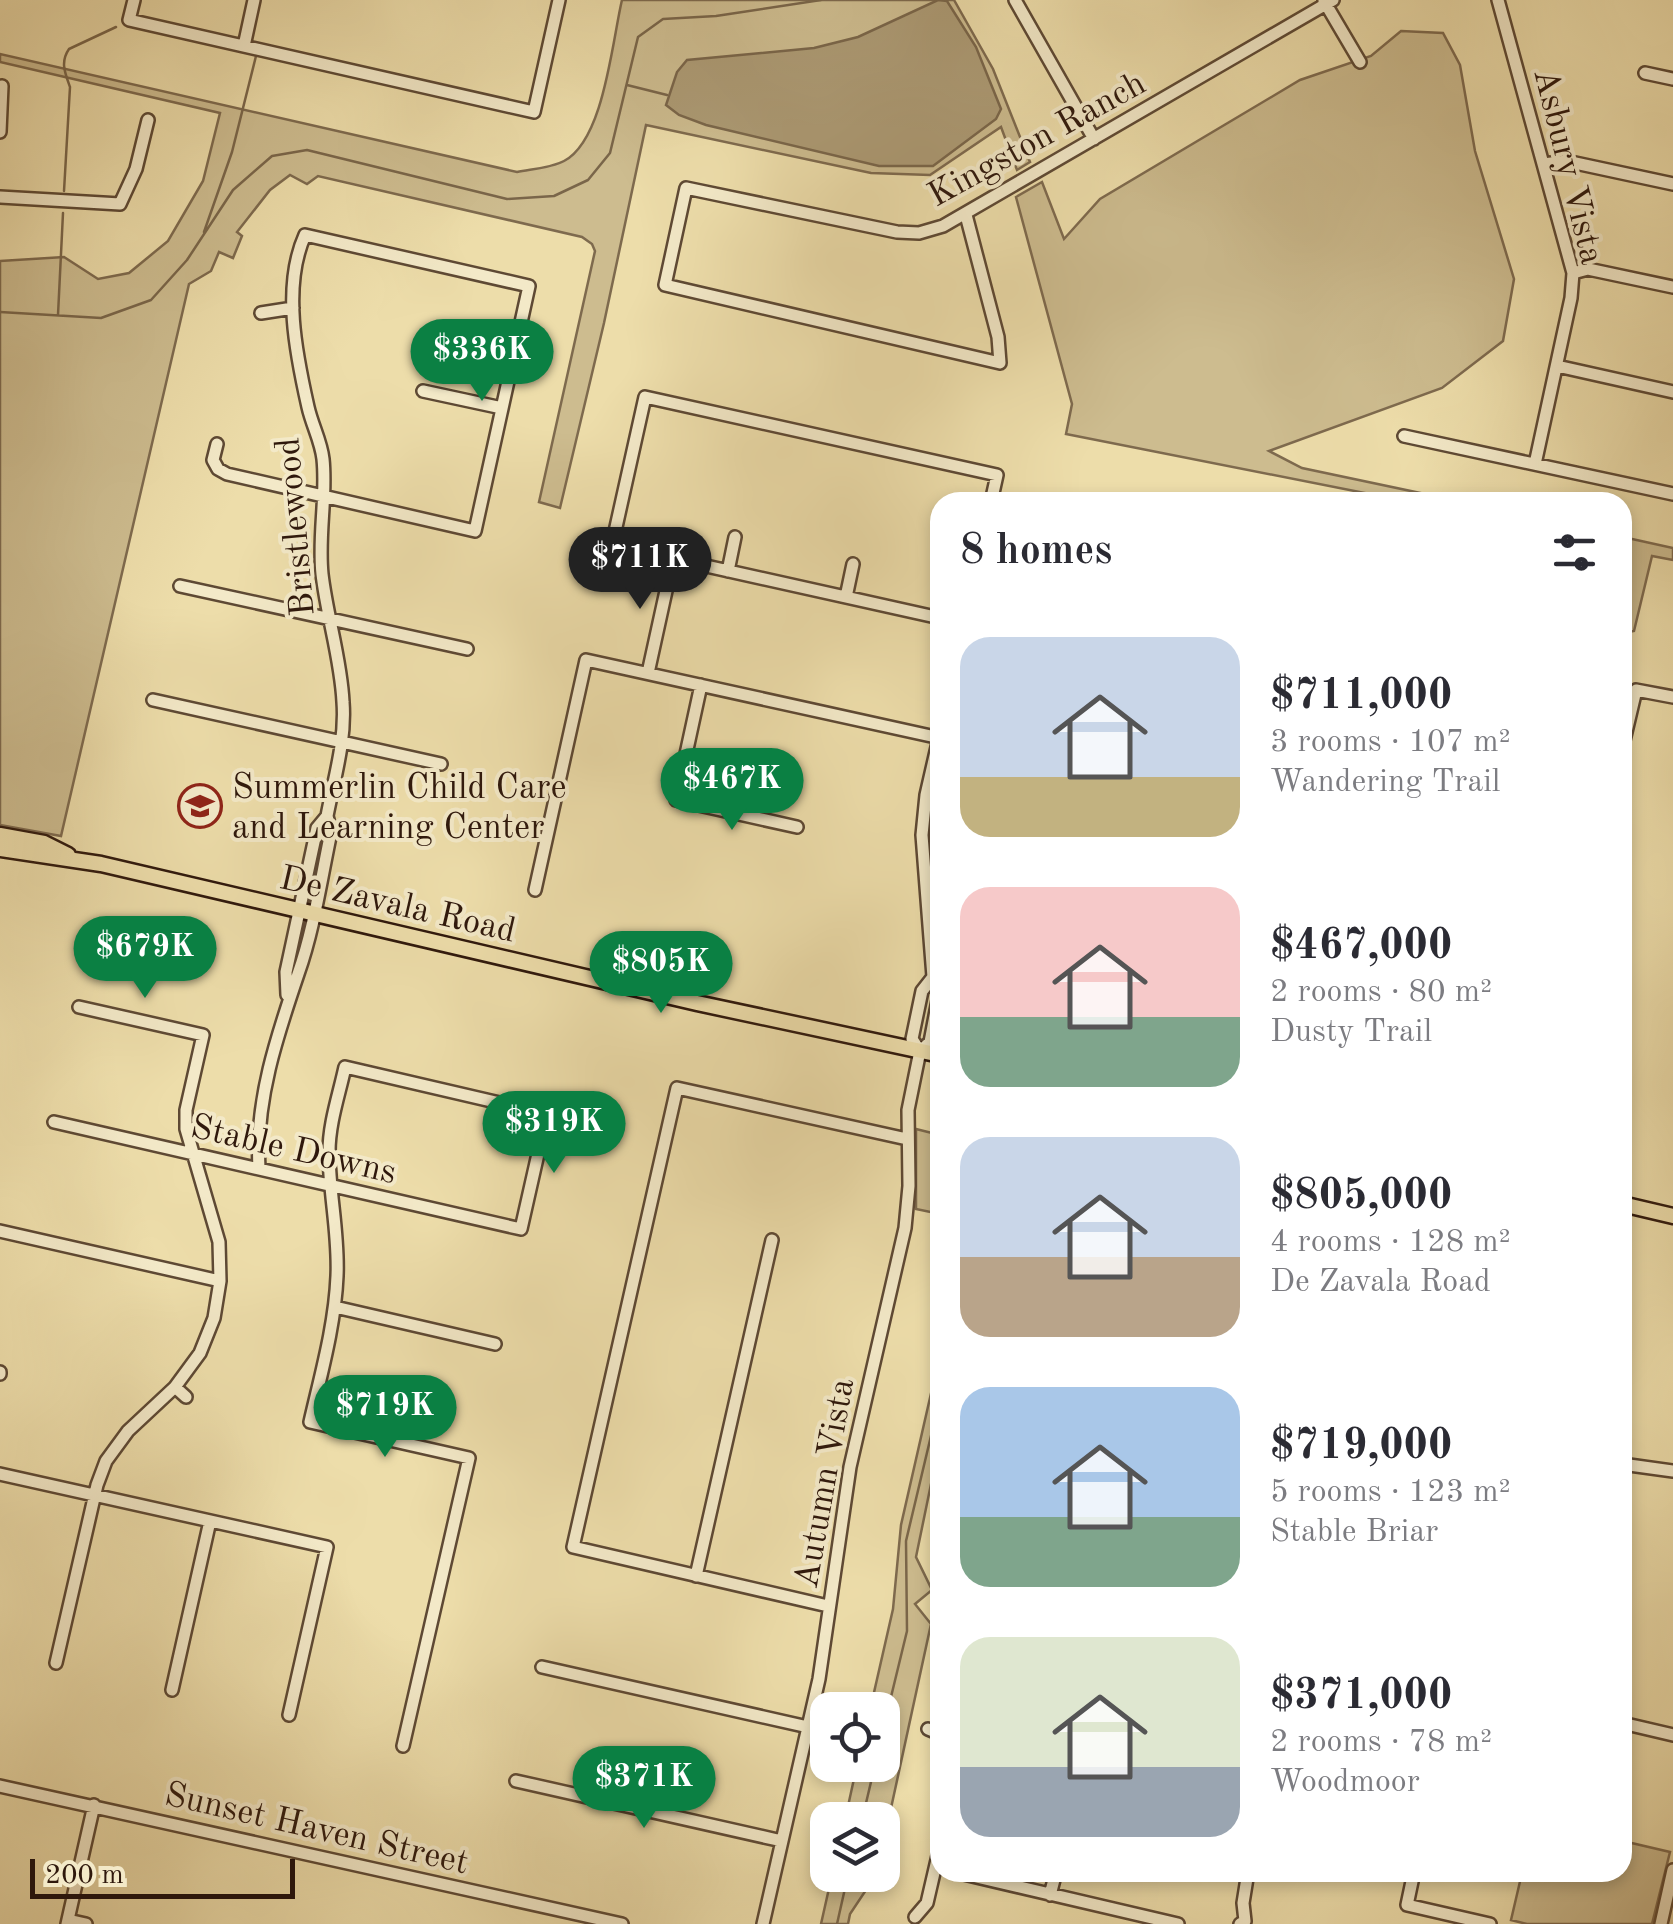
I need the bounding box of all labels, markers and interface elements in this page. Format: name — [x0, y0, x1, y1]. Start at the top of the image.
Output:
street label: Asbury Vista — [1526, 65, 1609, 268]
street label: Kingston Ranch — [923, 66, 1152, 214]
pin: $336K — [412, 319, 552, 404]
text: $336K — [433, 335, 531, 367]
street label: Bristlewood — [271, 436, 322, 618]
icon: filters — [1547, 525, 1602, 580]
pin: $711K — [570, 527, 710, 612]
text: 8 homes — [960, 531, 1112, 573]
text: $711K — [591, 543, 689, 575]
text: $711,000 — [1270, 676, 1452, 718]
icon: home — [1040, 677, 1160, 797]
text: 3 rooms · 107 m² — [1270, 727, 1511, 759]
pin: $467K — [662, 748, 802, 833]
text: $467K — [683, 764, 781, 796]
text: Wandering Trail — [1270, 767, 1500, 799]
place label: Summerlin Child Care and Learning Center — [232, 771, 567, 846]
school or university icon: Summerlin Child Care and Learning Center — [177, 783, 223, 829]
street label: De Zavala Road — [276, 861, 519, 950]
pin: $679K — [75, 916, 215, 1001]
text: $467,000 — [1270, 926, 1452, 968]
icon: home — [1040, 927, 1160, 1047]
pin: $805K — [591, 931, 731, 1016]
text: $679K — [96, 932, 194, 964]
text: $805K — [612, 947, 710, 979]
text: 2 rooms · 80 m² — [1270, 977, 1492, 1009]
text: Dusty Trail — [1270, 1017, 1432, 1049]
pin: $319K — [484, 1091, 624, 1176]
text: $319K — [505, 1107, 603, 1139]
street label: Stable Downs — [187, 1110, 400, 1191]
text: $805,000 — [1270, 1176, 1452, 1218]
icon: home — [1040, 1177, 1160, 1297]
text: 4 rooms · 128 m² — [1270, 1227, 1511, 1259]
text: De Zavala Road — [1270, 1267, 1491, 1299]
pin: $719K — [315, 1375, 455, 1460]
street label: Autumn Vista — [790, 1376, 861, 1591]
text: $719K — [336, 1391, 434, 1423]
text: $719,000 — [1270, 1426, 1452, 1468]
icon: home — [1040, 1427, 1160, 1547]
text: 5 rooms · 123 m² — [1270, 1477, 1511, 1509]
text: Stable Briar — [1270, 1517, 1438, 1549]
text: $371,000 — [1270, 1676, 1452, 1718]
icon: home — [1040, 1677, 1160, 1797]
map controls — [810, 1692, 900, 1892]
button: locate — [810, 1692, 900, 1782]
text: 2 rooms · 78 m² — [1270, 1727, 1492, 1759]
pin: $371K — [574, 1746, 714, 1831]
text: $371K — [595, 1762, 693, 1794]
text: Woodmoor — [1270, 1767, 1420, 1799]
street label: Sunset Haven Street — [161, 1777, 472, 1881]
button: layers — [810, 1802, 900, 1892]
scale bar — [30, 1854, 295, 1898]
text: 200 m — [45, 1862, 124, 1890]

